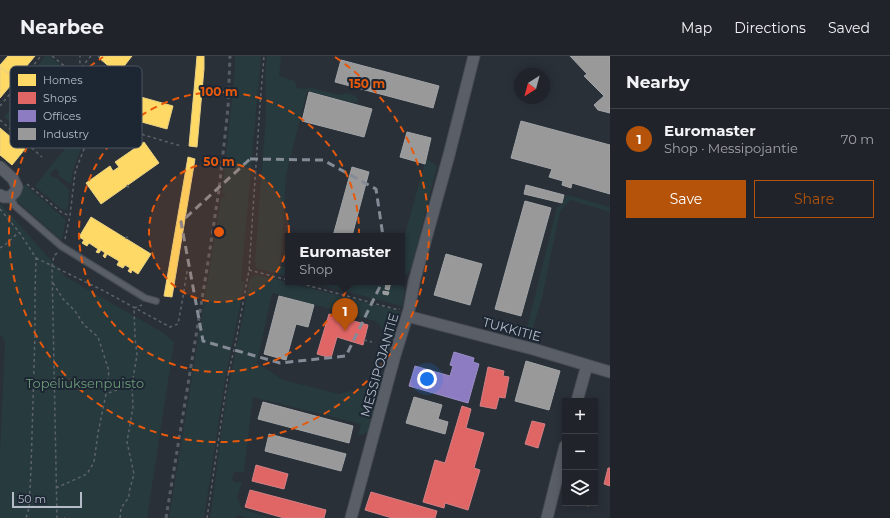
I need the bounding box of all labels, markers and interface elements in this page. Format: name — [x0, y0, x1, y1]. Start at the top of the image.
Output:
text: Nearbee — [20, 16, 104, 39]
text: Map — [681, 19, 712, 37]
text: Directions — [734, 19, 806, 37]
text: Saved — [828, 19, 870, 37]
legend — [10, 66, 142, 148]
north arrow — [514, 68, 550, 104]
text: Nearby — [626, 72, 690, 92]
text: Homes — [43, 73, 83, 87]
text: 150 m — [349, 76, 385, 91]
text: 100 m — [201, 84, 237, 99]
text: Shops — [43, 91, 78, 105]
text: Offices — [43, 109, 81, 123]
text: Euromaster — [664, 121, 756, 140]
text: Industry — [43, 127, 89, 141]
text: 1 — [636, 131, 642, 147]
text: 70 m — [841, 131, 874, 147]
text: Shop · Messipojantie — [664, 140, 798, 156]
text: 50 m — [203, 154, 235, 169]
button: Save — [626, 180, 746, 218]
button: Share — [754, 180, 874, 218]
centre of rings — [212, 225, 226, 239]
popup — [285, 233, 405, 285]
text: Euromaster — [299, 242, 391, 261]
text: Shop — [299, 261, 333, 277]
pin: 1 — [332, 298, 358, 331]
street label: MESSIPOJANTIE — [357, 311, 401, 419]
street label: TUKKITIE — [481, 313, 543, 345]
your location — [417, 369, 437, 389]
park label: Topeliuksenpuisto — [26, 375, 144, 391]
map controls — [562, 398, 598, 506]
button: + — [562, 398, 598, 434]
button: − — [562, 434, 598, 470]
button: layers — [562, 470, 598, 506]
scale bar — [12, 490, 82, 509]
text: 50 m — [18, 492, 46, 506]

